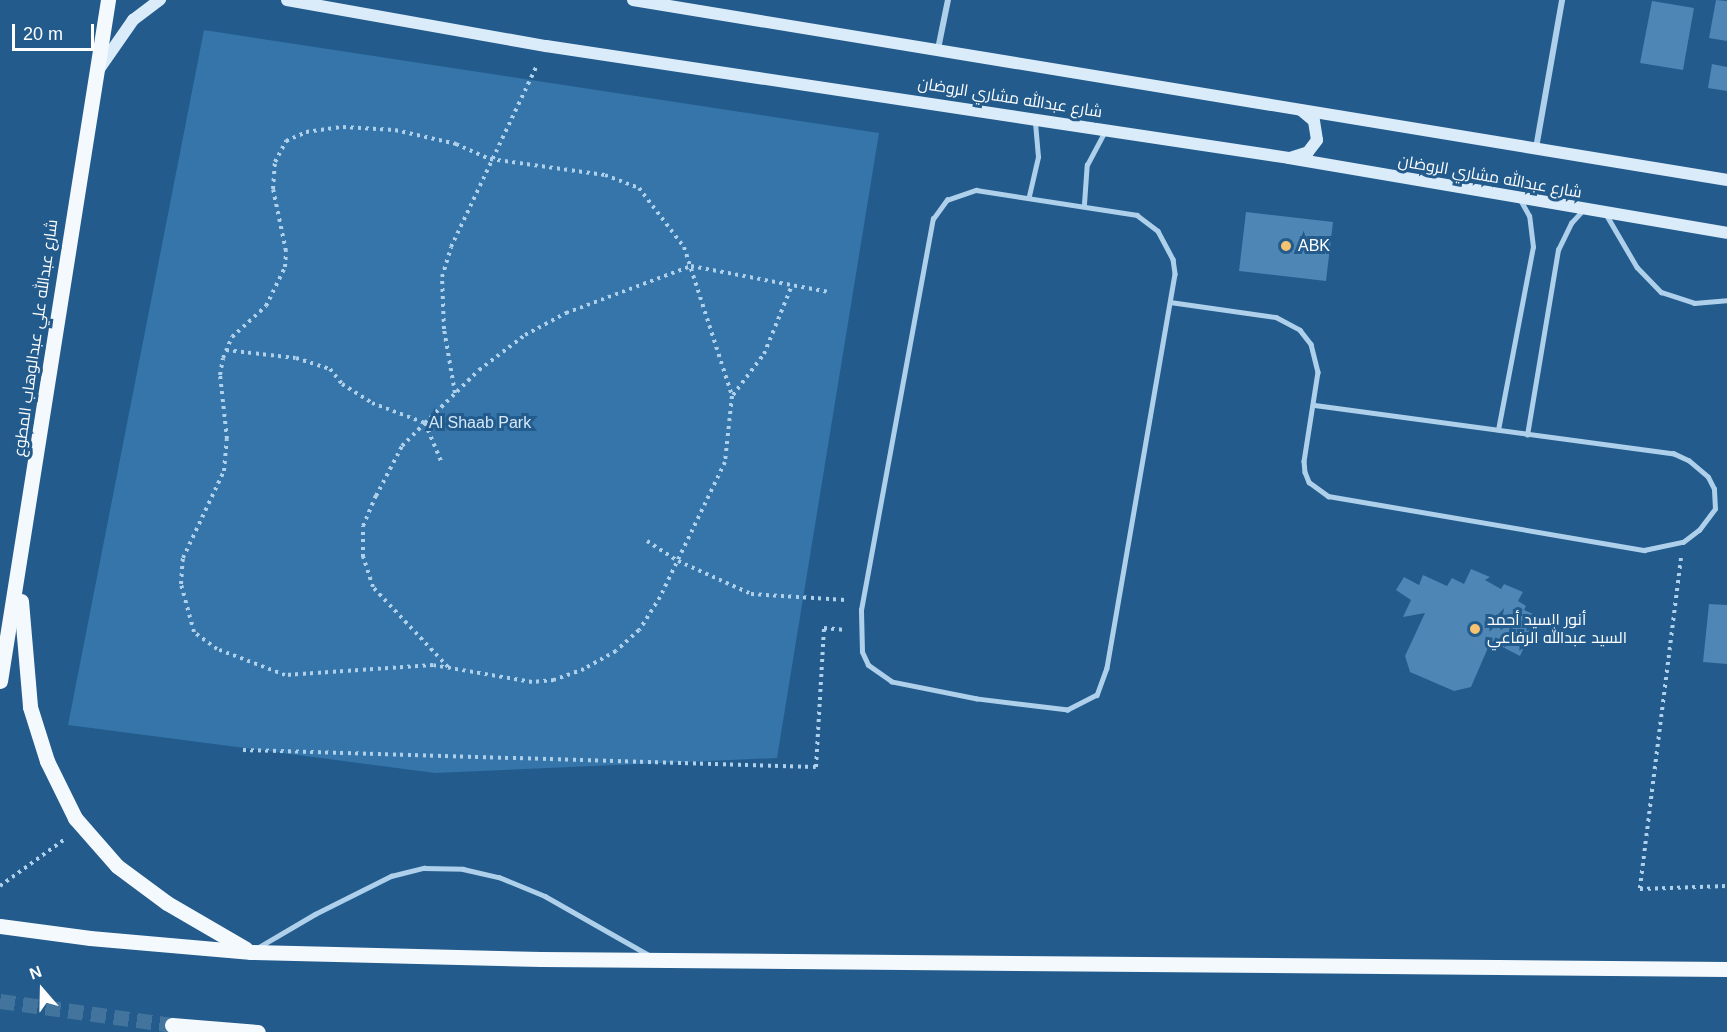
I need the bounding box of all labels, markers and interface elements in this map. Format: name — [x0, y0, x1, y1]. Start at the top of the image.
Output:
scale bar — [15, 12, 98, 50]
text: 20 m — [23, 24, 63, 44]
street label: شارع عبدالله مشاري الروضان — [917, 74, 1103, 122]
street label: شارع عبدالله مشاري الروضان — [1397, 151, 1583, 203]
street label: شارع عبدالله علي عبدالوهاب المطوع — [10, 218, 62, 458]
place label: ABK — [1298, 236, 1330, 256]
marker: ABK — [1279, 239, 1293, 253]
park label: Al Shaab Park — [429, 413, 531, 433]
place label: أنور السيد أحمد السيد عبدالله الرفاعي — [1487, 610, 1627, 648]
marker: أنور السيد أحمد السيد عبدالله الرفاعي — [1468, 622, 1482, 636]
north arrow — [12, 960, 72, 1020]
text: N — [27, 963, 44, 983]

